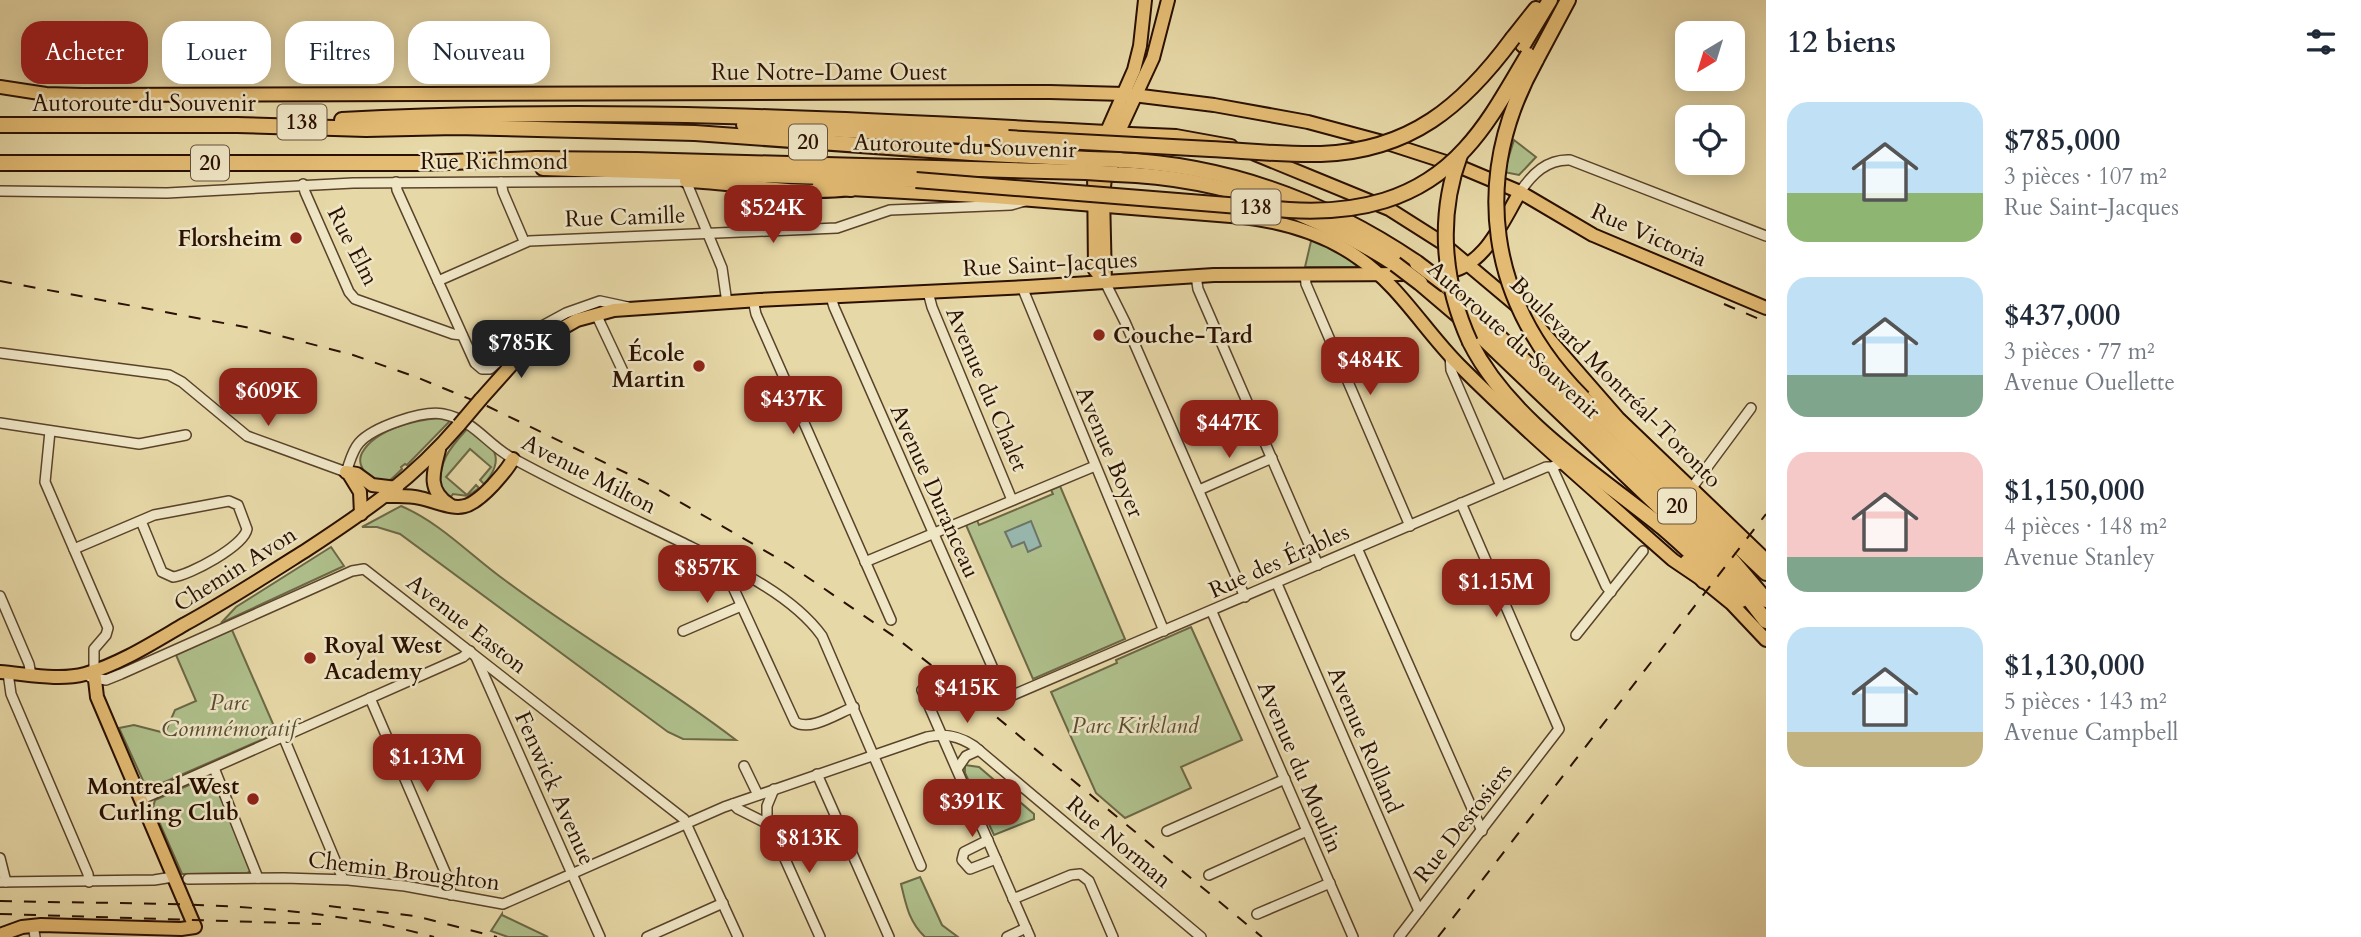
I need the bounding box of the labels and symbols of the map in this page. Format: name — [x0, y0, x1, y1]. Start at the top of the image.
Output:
north arrow — [1675, 21, 1745, 91]
street label: Rue Notre-Dame Ouest — [711, 57, 947, 88]
street label: Autoroute du Souvenir — [32, 88, 256, 119]
road number: 138 — [278, 104, 326, 140]
road number: 20 — [789, 124, 827, 160]
street label: Autoroute du Souvenir — [853, 127, 1078, 165]
road number: 20 — [191, 146, 229, 180]
street label: Rue Richmond — [420, 146, 569, 177]
pin: $524K — [724, 186, 822, 245]
road number: 138 — [1232, 190, 1280, 224]
street label: Rue Victoria — [1586, 196, 1712, 274]
street label: Rue Camille — [564, 199, 686, 235]
street label: Rue Elm — [320, 201, 386, 291]
place label: Florsheim — [178, 223, 283, 254]
marker: Florsheim — [288, 230, 304, 246]
street label: Rue Saint-Jacques — [962, 244, 1138, 284]
street label: Autoroute du Souvenir — [1421, 254, 1608, 427]
street label: Boulevard Montréal-Toronto — [1503, 269, 1729, 495]
street label: Avenue du Chalet — [938, 302, 1036, 476]
pin: $785K — [472, 320, 570, 380]
place label: Couche-Tard — [1113, 320, 1253, 351]
marker: Couche-Tard — [1091, 327, 1107, 343]
place label: École Martin — [612, 338, 685, 395]
pin: $484K — [1321, 338, 1419, 397]
marker: École Martin — [691, 358, 707, 374]
pin: $609K — [219, 368, 317, 428]
pin: $437K — [744, 376, 842, 436]
street label: Avenue Boyer — [1068, 382, 1152, 523]
street label: Avenue Duranceau — [883, 399, 987, 583]
pin: $447K — [1180, 400, 1278, 460]
street label: Avenue Milton — [516, 427, 662, 521]
road number: 20 — [1658, 489, 1696, 524]
street label: Rue des Érables — [1204, 516, 1354, 606]
street label: Chemin Avon — [168, 519, 302, 619]
pin: $857K — [658, 546, 756, 605]
pin: $1.15M — [1439, 560, 1553, 619]
street label: Avenue Easton — [400, 567, 534, 681]
place label: Royal West Academy — [324, 630, 442, 687]
marker: Royal West Academy — [302, 650, 318, 666]
street label: Avenue Rolland — [1320, 662, 1410, 819]
pin: $415K — [918, 666, 1016, 725]
street label: Avenue du Moulin — [1250, 676, 1350, 858]
park label: Parc Commémoratif — [161, 687, 302, 744]
street label: Fenwick Avenue — [507, 706, 603, 870]
park label: Parc Kirkland — [1071, 710, 1199, 741]
pin: $1.13M — [370, 734, 484, 794]
street label: Rue Desrosiers — [1407, 757, 1519, 889]
place label: Montreal West Curling Club — [87, 771, 239, 828]
pin: $391K — [923, 780, 1021, 839]
street label: Rue Norman — [1060, 789, 1178, 895]
marker: Montreal West Curling Club — [245, 791, 261, 807]
pin: $813K — [760, 816, 858, 875]
street label: Chemin Broughton — [306, 844, 502, 898]

